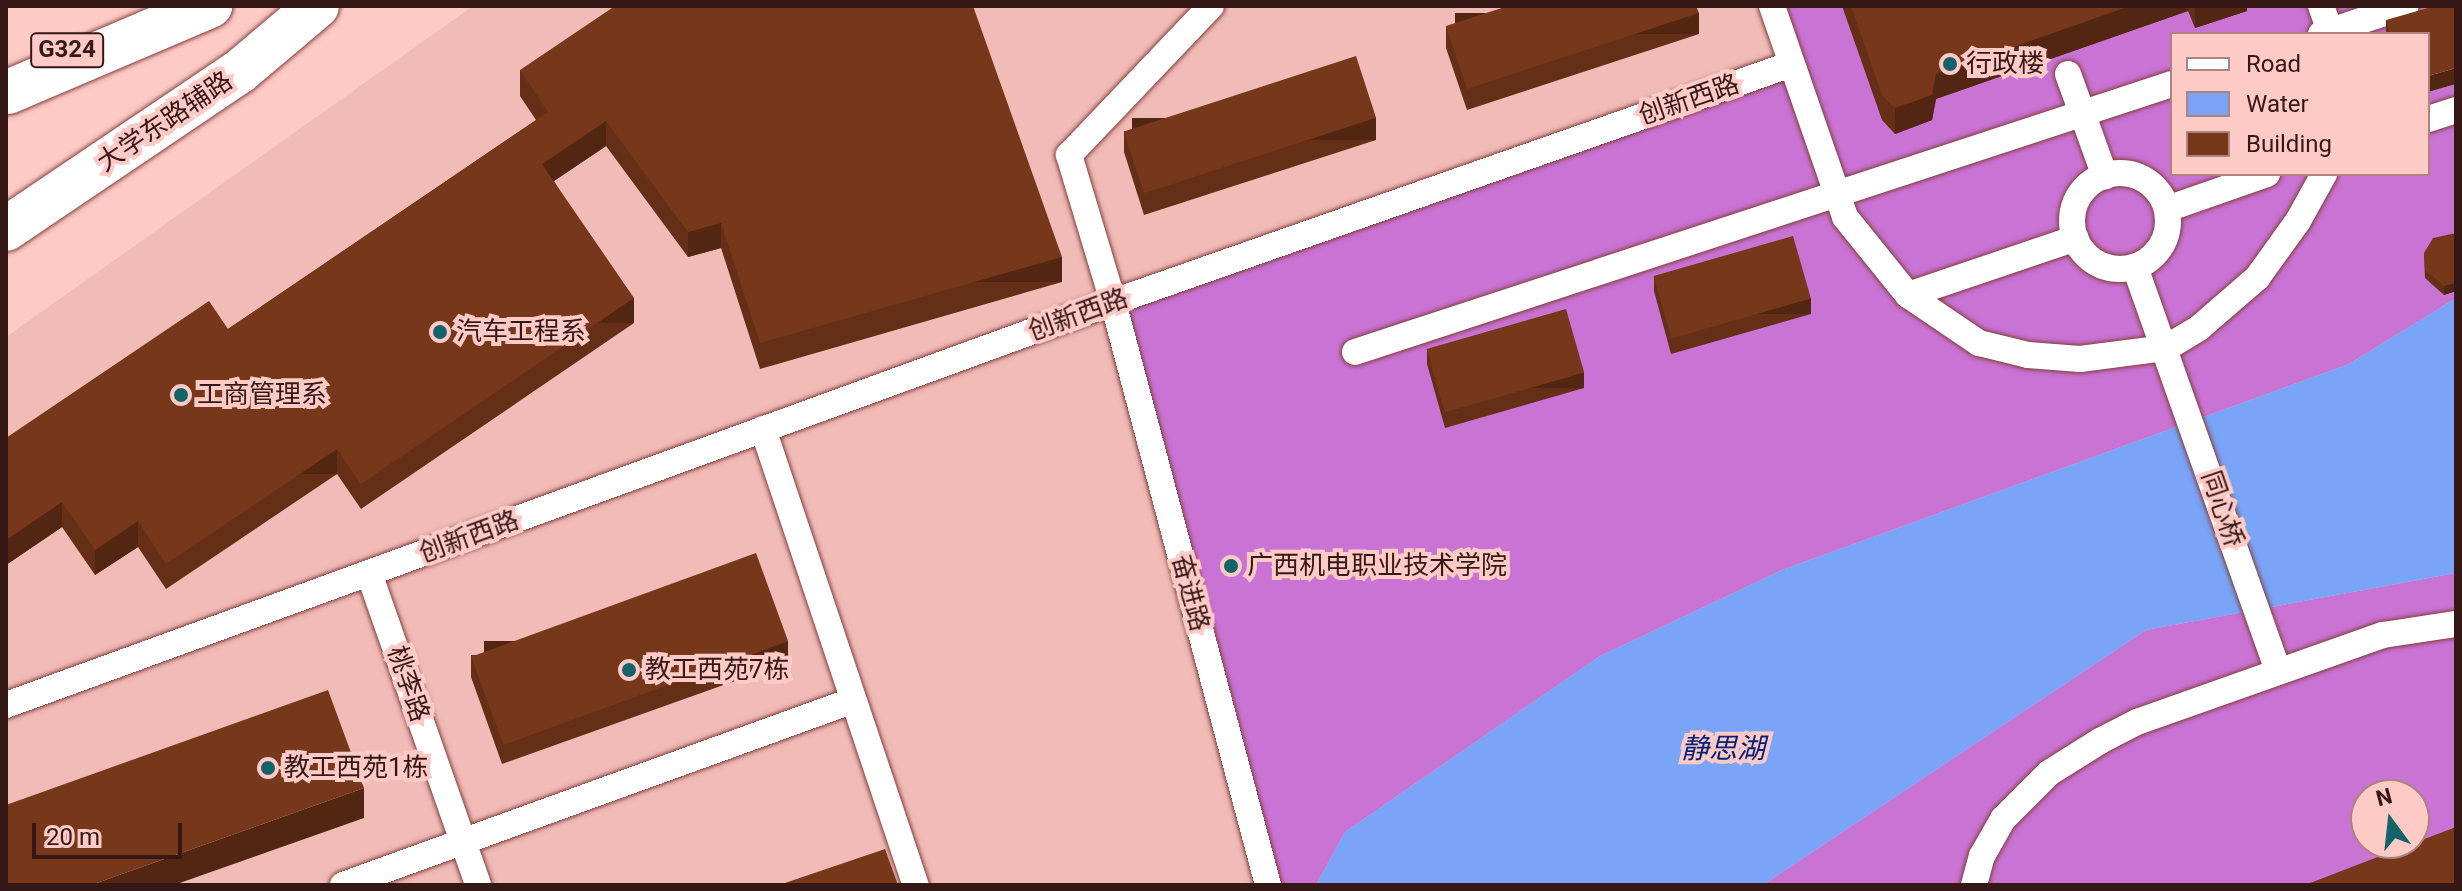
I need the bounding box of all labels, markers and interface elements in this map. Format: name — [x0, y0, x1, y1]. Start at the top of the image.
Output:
road number: G324 — [29, 30, 105, 70]
legend — [2170, 32, 2430, 176]
place label: 行政楼 — [1966, 48, 2044, 80]
text: Road — [2246, 50, 2301, 78]
marker: 行政楼 — [1941, 55, 1959, 73]
street label: 大学东路辅路 — [92, 65, 238, 179]
street label: 创新西路 — [1635, 68, 1743, 132]
text: Water — [2246, 90, 2309, 118]
text: Building — [2246, 130, 2332, 158]
street label: 创新西路 — [1024, 283, 1132, 347]
place label: 汽车工程系 — [456, 316, 586, 348]
marker: 汽车工程系 — [431, 323, 449, 341]
place label: 工商管理系 — [197, 379, 327, 411]
marker: 工商管理系 — [172, 386, 190, 404]
street label: 同心桥 — [2195, 467, 2249, 551]
street label: 创新西路 — [415, 505, 523, 569]
place label: 广西机电职业技术学院 — [1247, 550, 1507, 582]
street label: 奋进路 — [1165, 551, 1215, 635]
marker: 广西机电职业技术学院 — [1222, 557, 1240, 575]
street label: 桃李路 — [381, 642, 435, 726]
place label: 教工西苑7栋 — [645, 654, 790, 686]
marker: 教工西苑7栋 — [620, 661, 638, 679]
water label: 静思湖 — [1681, 732, 1765, 766]
place label: 教工西苑1栋 — [284, 752, 429, 784]
marker: 教工西苑1栋 — [259, 759, 277, 777]
north arrow — [2350, 779, 2430, 859]
text: N — [2373, 783, 2395, 811]
scale bar — [36, 807, 186, 857]
text: 20 m — [46, 823, 100, 851]

